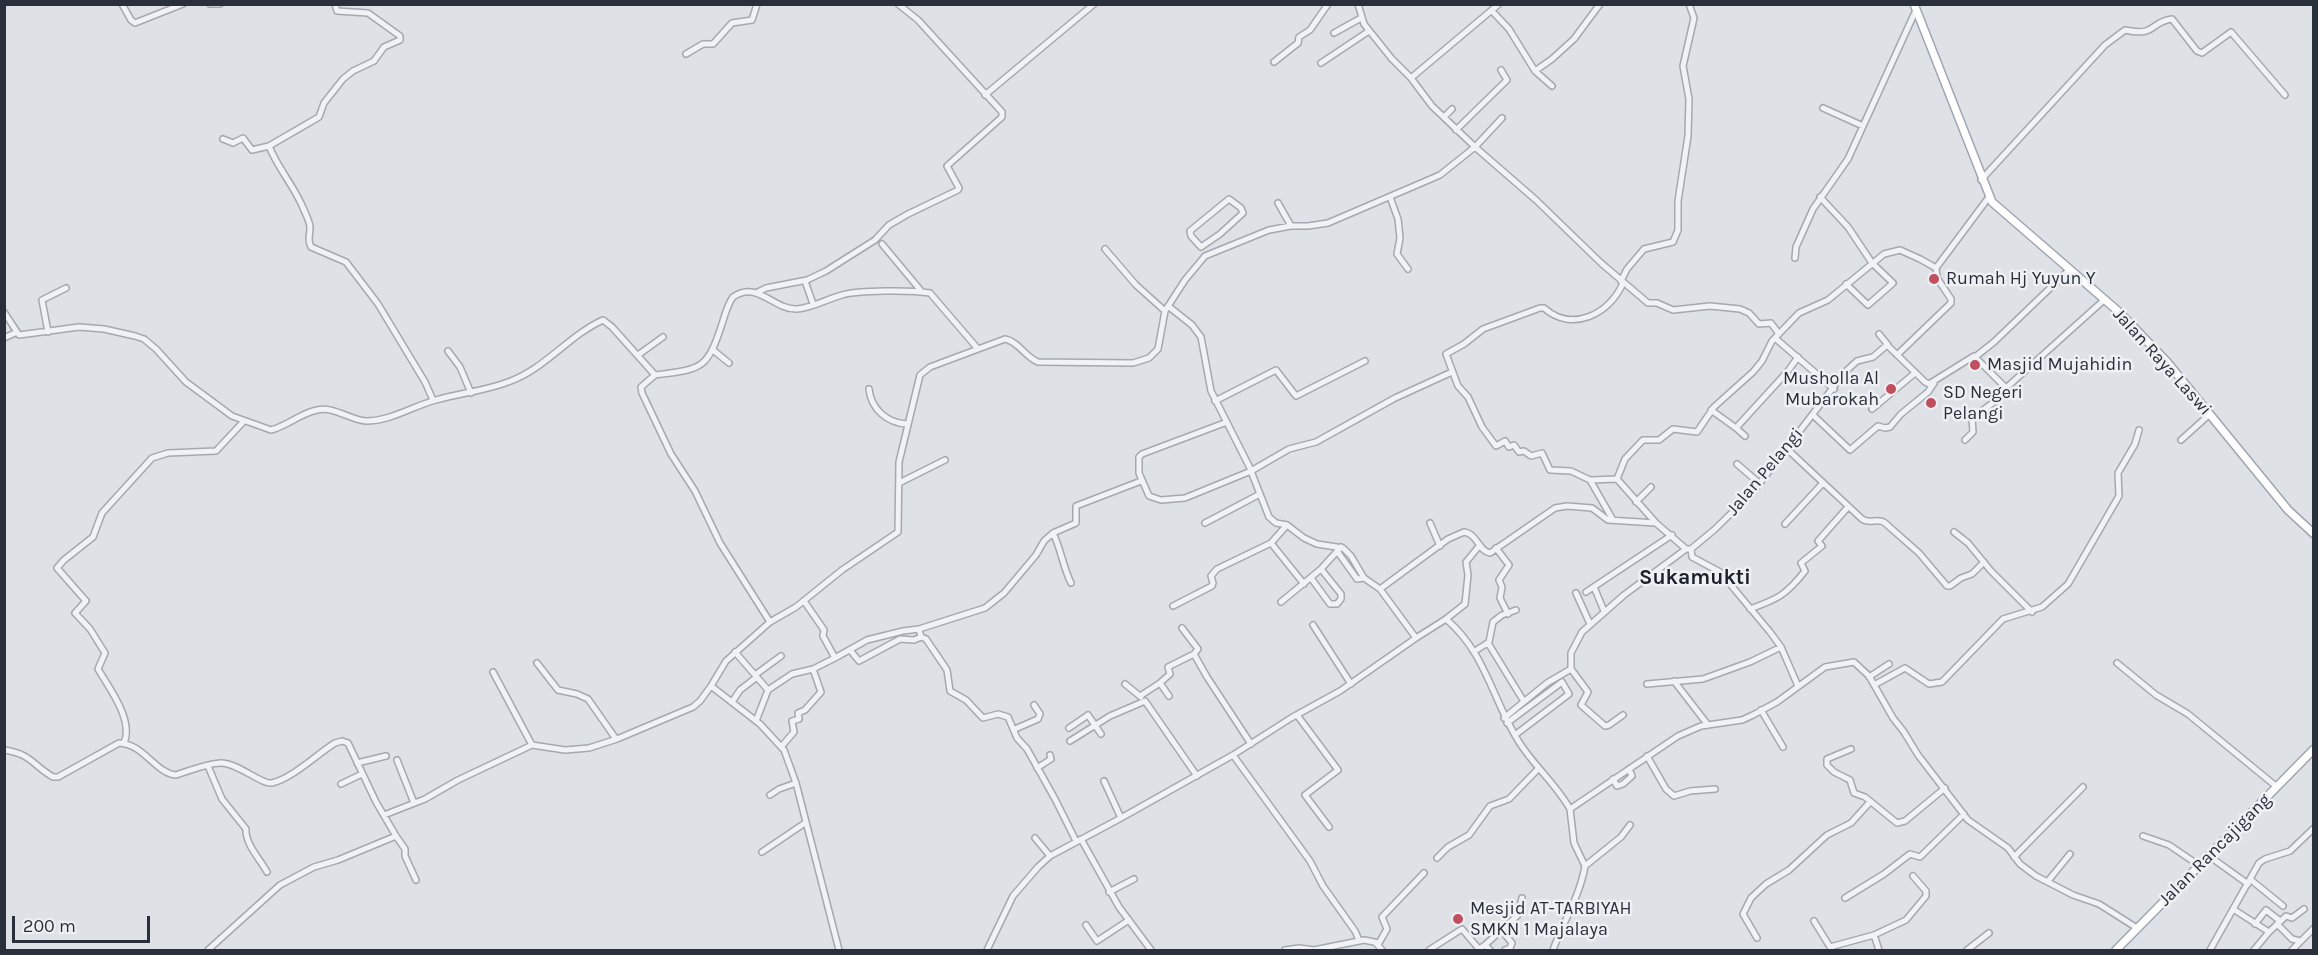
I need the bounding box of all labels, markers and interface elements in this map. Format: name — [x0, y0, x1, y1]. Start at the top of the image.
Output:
place label: Rumah Hj Yuyun Y — [1946, 268, 2096, 290]
marker: Rumah Hj Yuyun Y — [1927, 272, 1941, 286]
street label: Jalan Raya Laswi — [2108, 304, 2216, 420]
place label: Masjid Mujahidin — [1987, 354, 2132, 376]
marker: Masjid Mujahidin — [1968, 358, 1982, 372]
place label: Musholla Al Mubarokah — [1783, 368, 1879, 410]
marker: Musholla Al Mubarokah — [1884, 382, 1898, 396]
place label: SD Negeri Pelangi — [1943, 382, 2023, 424]
marker: SD Negeri Pelangi — [1924, 396, 1938, 410]
street label: Jalan Pelangi — [1722, 424, 1808, 520]
district label: Sukamukti — [1639, 565, 1751, 591]
street label: Jalan Rancajigang — [2154, 789, 2276, 911]
place label: Mesjid AT-TARBIYAH SMKN 1 Majalaya — [1470, 898, 1632, 940]
scale bar — [15, 904, 153, 942]
marker: Mesjid AT-TARBIYAH SMKN 1 Majalaya — [1451, 912, 1465, 926]
text: 200 m — [23, 915, 76, 937]

